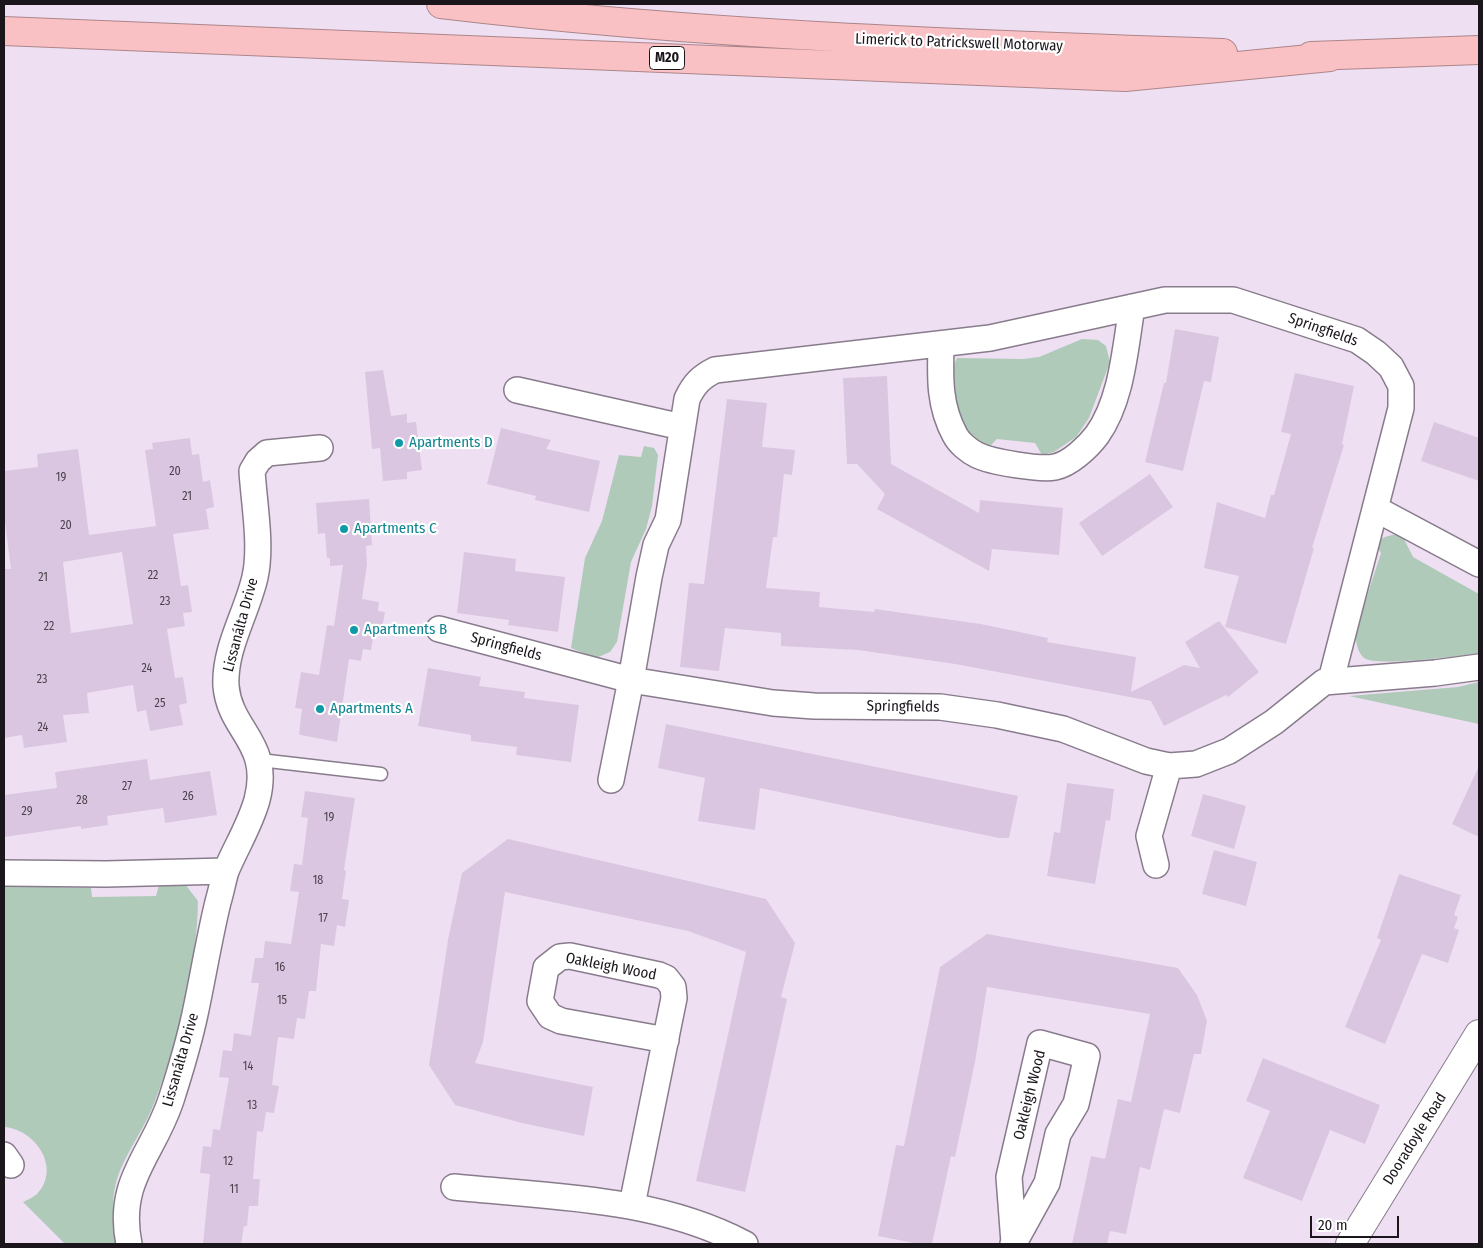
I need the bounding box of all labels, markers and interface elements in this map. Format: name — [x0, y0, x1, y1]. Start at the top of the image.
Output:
street label: Limerick to Patrickswell Motorway — [855, 30, 1063, 56]
road number: M20 — [650, 46, 684, 70]
street label: Springfields — [1286, 310, 1360, 350]
place label: Apartments D — [409, 434, 493, 452]
marker: Apartments D — [393, 437, 405, 449]
house number: 20 — [169, 465, 181, 479]
house number: 19 — [56, 471, 66, 485]
house number: 21 — [182, 490, 192, 504]
house number: 20 — [60, 519, 72, 533]
place label: Apartments C — [354, 520, 437, 538]
marker: Apartments C — [338, 523, 350, 535]
house number: 22 — [148, 569, 158, 583]
house number: 21 — [38, 571, 48, 585]
street label: Lissanálta Drive — [220, 576, 262, 674]
house number: 23 — [160, 595, 170, 609]
house number: 22 — [44, 620, 54, 634]
place label: Apartments B — [364, 621, 447, 639]
marker: Apartments B — [348, 624, 360, 636]
street label: Springfields — [468, 629, 544, 665]
house number: 24 — [142, 662, 152, 676]
house number: 23 — [37, 673, 47, 687]
house number: 25 — [155, 697, 165, 711]
street label: Springfields — [866, 697, 940, 717]
place label: Apartments A — [330, 700, 413, 718]
marker: Apartments A — [314, 703, 326, 715]
house number: 24 — [38, 721, 48, 735]
house number: 27 — [122, 780, 132, 794]
house number: 26 — [182, 790, 194, 804]
house number: 28 — [76, 794, 88, 808]
house number: 29 — [21, 805, 33, 819]
house number: 19 — [324, 811, 334, 825]
house number: 18 — [313, 874, 323, 888]
house number: 17 — [318, 912, 328, 926]
street label: Oakleigh Wood — [564, 949, 658, 985]
house number: 16 — [275, 961, 285, 975]
house number: 15 — [277, 994, 287, 1008]
street label: Lissanálta Drive — [159, 1011, 203, 1109]
street label: Oakleigh Wood — [1010, 1048, 1050, 1142]
house number: 14 — [243, 1060, 253, 1074]
street label: Dooradoyle Road — [1380, 1090, 1450, 1188]
house number: 13 — [247, 1099, 257, 1113]
house number: 12 — [223, 1155, 233, 1169]
house number: 11 — [229, 1183, 239, 1197]
scale bar — [1313, 1206, 1402, 1238]
text: 20 m — [1318, 1216, 1348, 1234]

